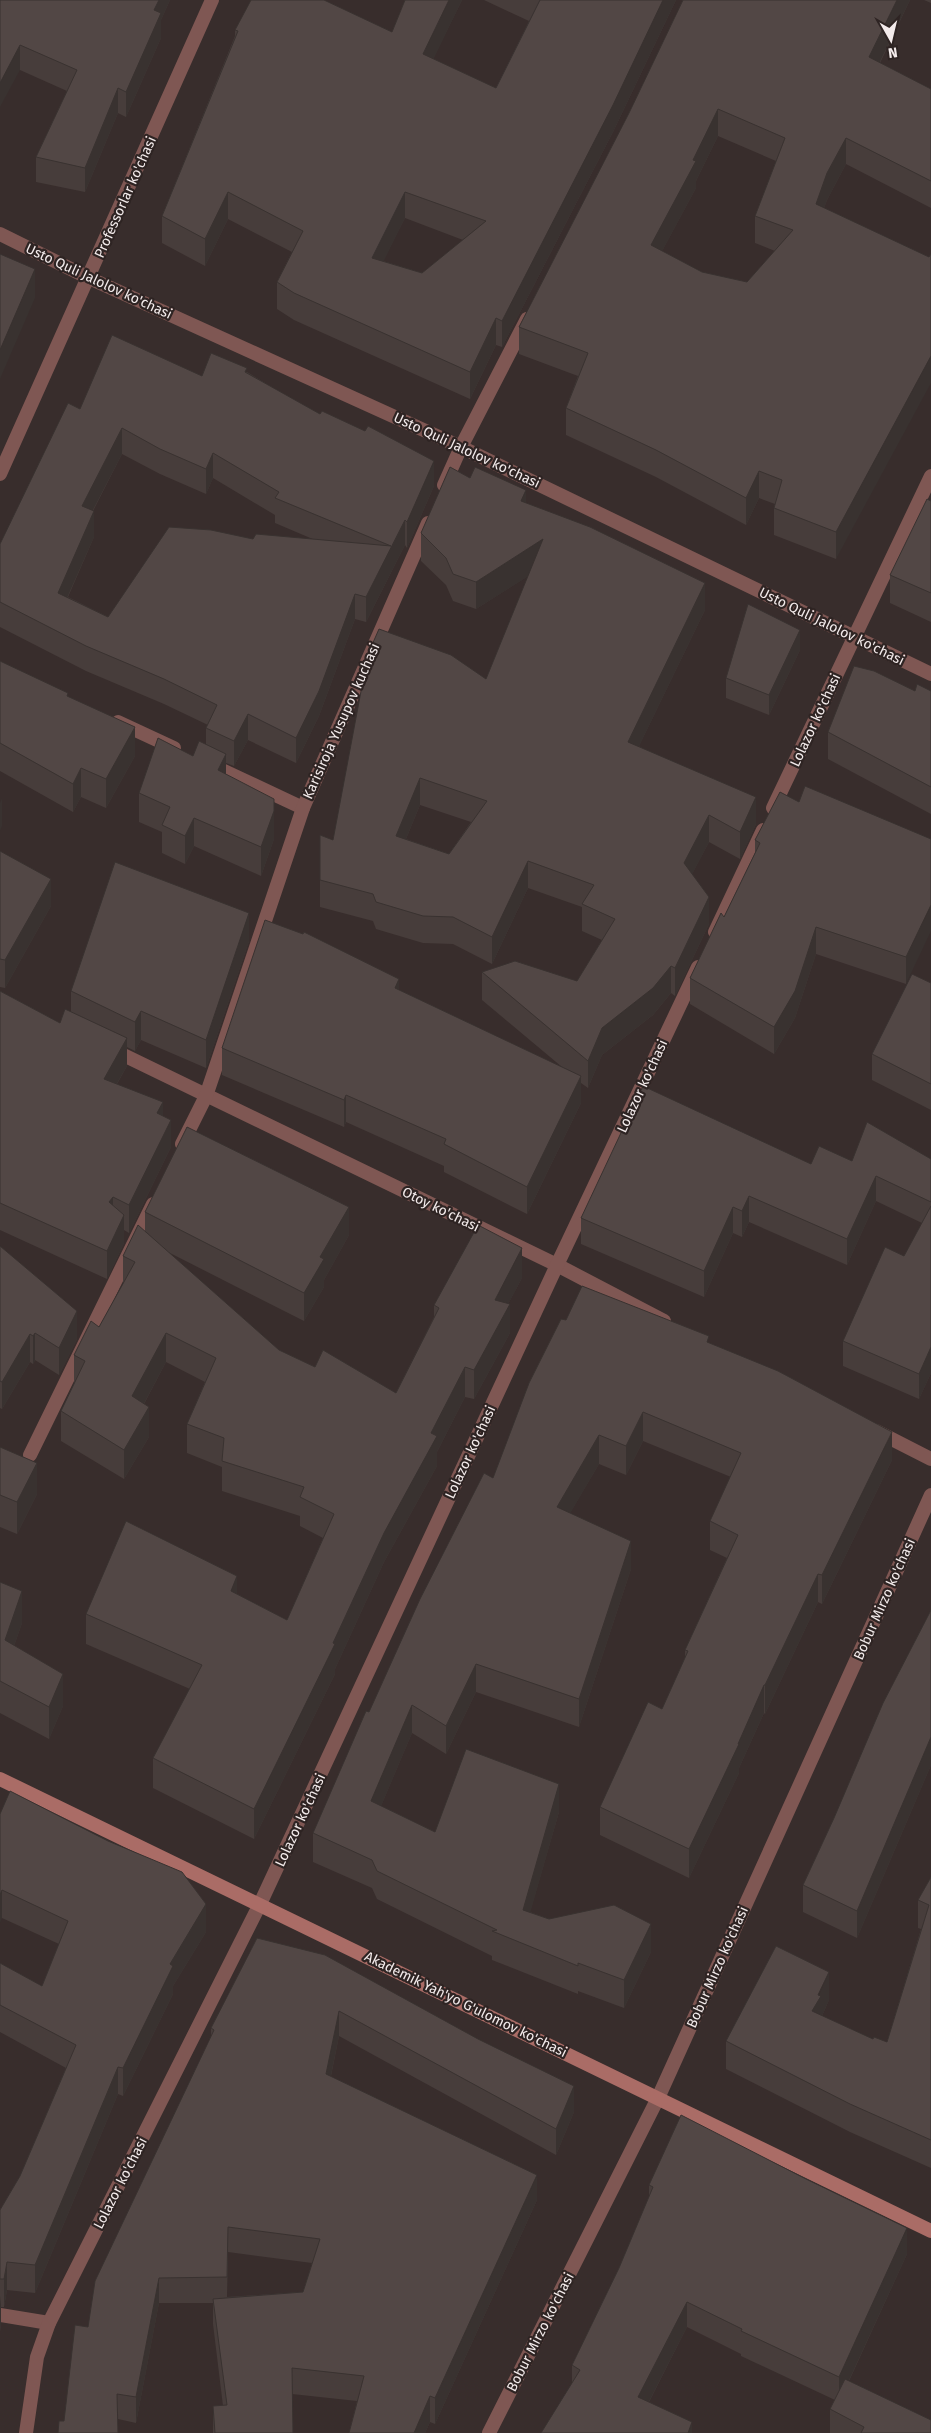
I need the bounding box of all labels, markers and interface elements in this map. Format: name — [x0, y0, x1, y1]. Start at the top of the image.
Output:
north arrow — [866, 15, 916, 65]
text: N — [887, 43, 899, 61]
street label: Professorlar ko'chasi — [91, 134, 160, 261]
street label: Usto Quli Jalolov ko'chasi — [23, 240, 175, 323]
street label: Usto Quli Jalolov ko'chasi — [391, 409, 543, 492]
street label: Usto Quli Jalolov ko'chasi — [756, 584, 907, 669]
street label: Karisiroja Yusupov kuchasi — [299, 641, 384, 802]
street label: Lolazor ko'chasi — [786, 671, 844, 769]
street label: Lolazor ko'chasi — [613, 1037, 671, 1135]
street label: Otoy ko'chasi — [399, 1183, 482, 1236]
street label: Lolazor ko'chasi — [441, 1403, 499, 1501]
street label: Bobur Mirzo ko'chasi — [850, 1536, 919, 1663]
street label: Lolazor ko'chasi — [271, 1771, 329, 1869]
street label: Bobur Mirzo ko'chasi — [683, 1904, 752, 2031]
street label: Akademik Yah'yo G'ulomov ko'chasi — [362, 1948, 570, 2061]
street label: Lolazor ko'chasi — [90, 2135, 151, 2232]
street label: Bobur Mirzo ko'chasi — [503, 2270, 578, 2395]

